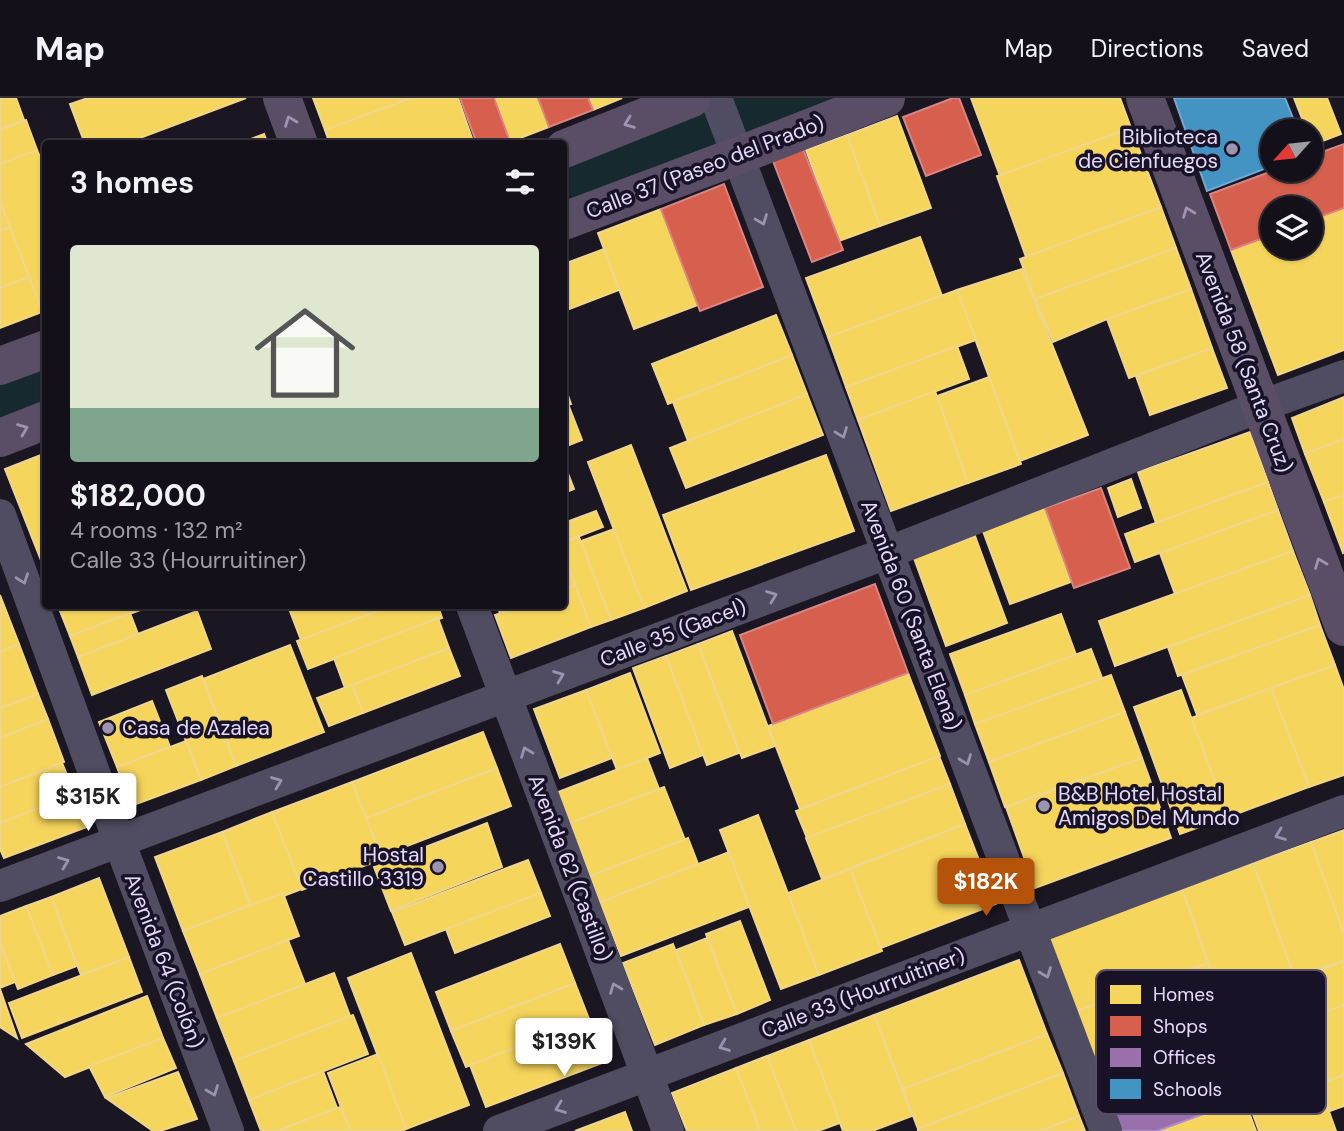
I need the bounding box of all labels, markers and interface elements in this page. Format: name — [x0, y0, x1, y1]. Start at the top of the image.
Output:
text: Map — [35, 27, 105, 70]
text: Map — [1005, 33, 1053, 64]
text: Directions — [1091, 33, 1204, 64]
text: Saved — [1242, 33, 1309, 64]
street label: Calle 37 (Paseo del Prado) — [582, 109, 828, 225]
one-way arrow — [285, 115, 299, 127]
one-way arrow — [623, 115, 636, 129]
north arrow — [1260, 119, 1323, 182]
map controls — [1260, 119, 1323, 259]
place label: Biblioteca de Cienfuegos — [1078, 123, 1218, 175]
marker: Biblioteca de Cienfuegos — [1224, 141, 1240, 157]
text: 3 homes — [70, 163, 194, 202]
icon: filters — [501, 163, 539, 201]
button: layers — [1260, 196, 1323, 259]
one-way arrow — [1182, 207, 1196, 219]
one-way arrow — [753, 213, 767, 225]
street label: Avenida 58 (Santa Cruz) — [1189, 247, 1299, 477]
icon: home — [242, 290, 368, 416]
one-way arrow — [16, 424, 28, 438]
one-way arrow — [834, 426, 848, 438]
text: $182,000 — [70, 476, 206, 515]
street label: Avenida 60 (Santa Elena) — [854, 496, 968, 734]
text: 4 rooms · 132 m² — [70, 515, 242, 545]
text: Calle 33 (Hourruitiner) — [70, 545, 306, 575]
one-way arrow — [1314, 557, 1328, 570]
one-way arrow — [15, 573, 29, 585]
one-way arrow — [765, 591, 777, 605]
street label: Calle 35 (Gacel) — [596, 592, 750, 674]
one-way arrow — [552, 671, 564, 685]
place label: Casa de Azalea — [122, 714, 270, 742]
marker: Casa de Azalea — [100, 720, 116, 736]
one-way arrow — [521, 746, 535, 758]
one-way arrow — [957, 753, 971, 765]
street label: Avenida 62 (Castillo) — [521, 771, 619, 965]
pin: $315K — [39, 774, 137, 833]
one-way arrow — [270, 776, 282, 790]
place label: B&B Hotel Hostal Amigos Del Mundo — [1058, 780, 1240, 832]
text: $315K — [55, 781, 121, 811]
marker: B&B Hotel Hostal Amigos Del Mundo — [1036, 798, 1052, 814]
one-way arrow — [1275, 827, 1287, 841]
place label: Hostal Castillo 3319 — [303, 841, 424, 893]
one-way arrow — [57, 856, 69, 870]
pin: $182K — [937, 858, 1035, 918]
marker: Hostal Castillo 3319 — [430, 859, 446, 875]
text: $182K — [954, 866, 1018, 896]
street label: Avenida 64 (Colón) — [118, 870, 210, 1052]
street label: Calle 33 (Hourruitiner) — [757, 941, 969, 1045]
one-way arrow — [1038, 966, 1052, 978]
legend — [1096, 970, 1326, 1114]
text: Homes — [1153, 982, 1214, 1007]
one-way arrow — [609, 983, 623, 995]
text: Shops — [1153, 1014, 1208, 1039]
pin: $139K — [515, 1018, 613, 1078]
text: $139K — [531, 1026, 597, 1056]
one-way arrow — [718, 1037, 730, 1051]
text: Offices — [1153, 1045, 1216, 1070]
text: Schools — [1153, 1077, 1222, 1102]
one-way arrow — [204, 1085, 218, 1097]
one-way arrow — [555, 1099, 567, 1113]

